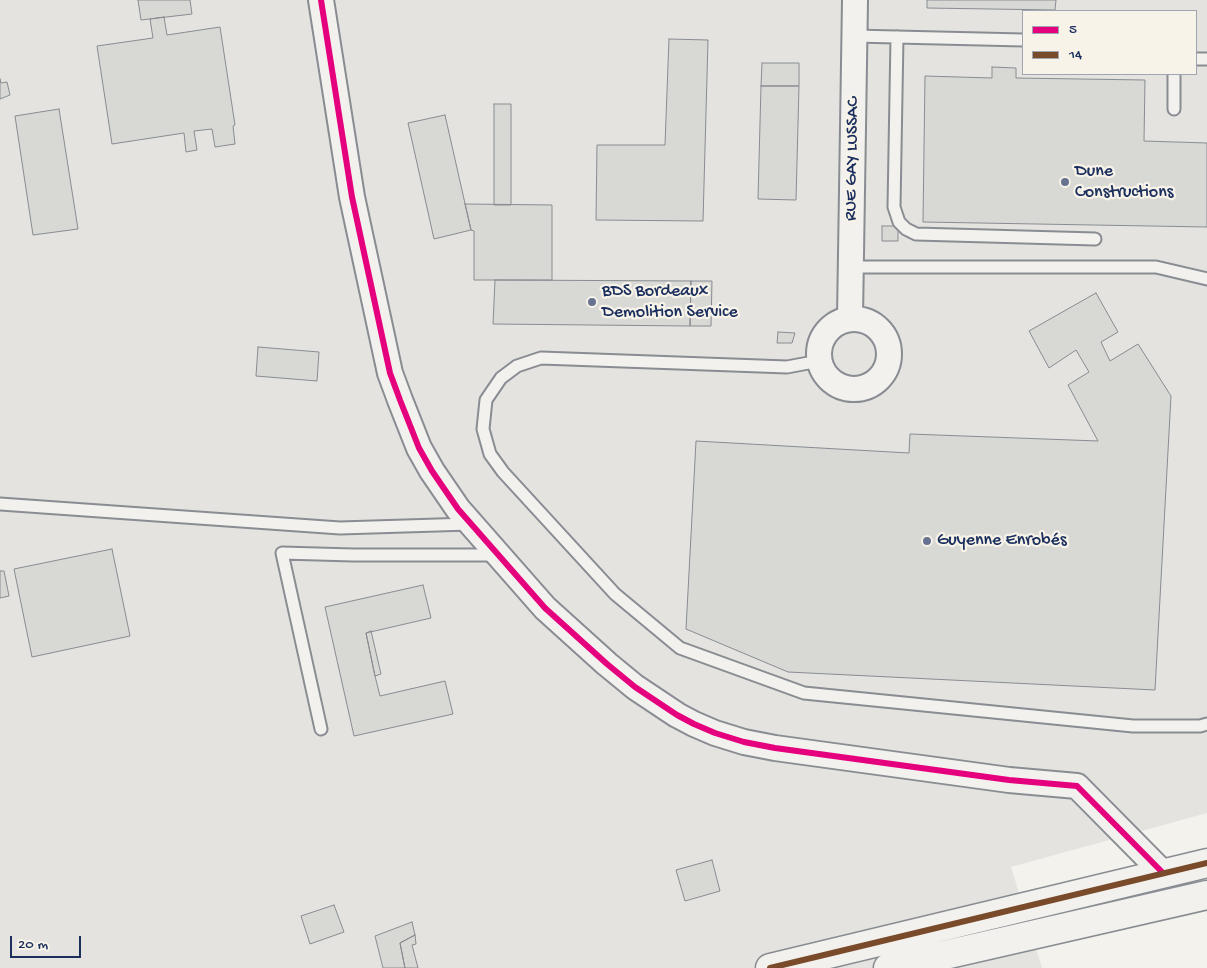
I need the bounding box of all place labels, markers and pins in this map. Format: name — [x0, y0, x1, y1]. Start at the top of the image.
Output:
place label: Dune Constructions — [1075, 161, 1173, 203]
marker: Dune Constructions — [1059, 176, 1071, 188]
place label: BDS Bordeaux Demolition Service — [602, 281, 738, 324]
marker: BDS Bordeaux Demolition Service — [586, 296, 598, 308]
place label: Guyenne Enrobés — [937, 530, 1067, 552]
marker: Guyenne Enrobés — [921, 535, 933, 547]

